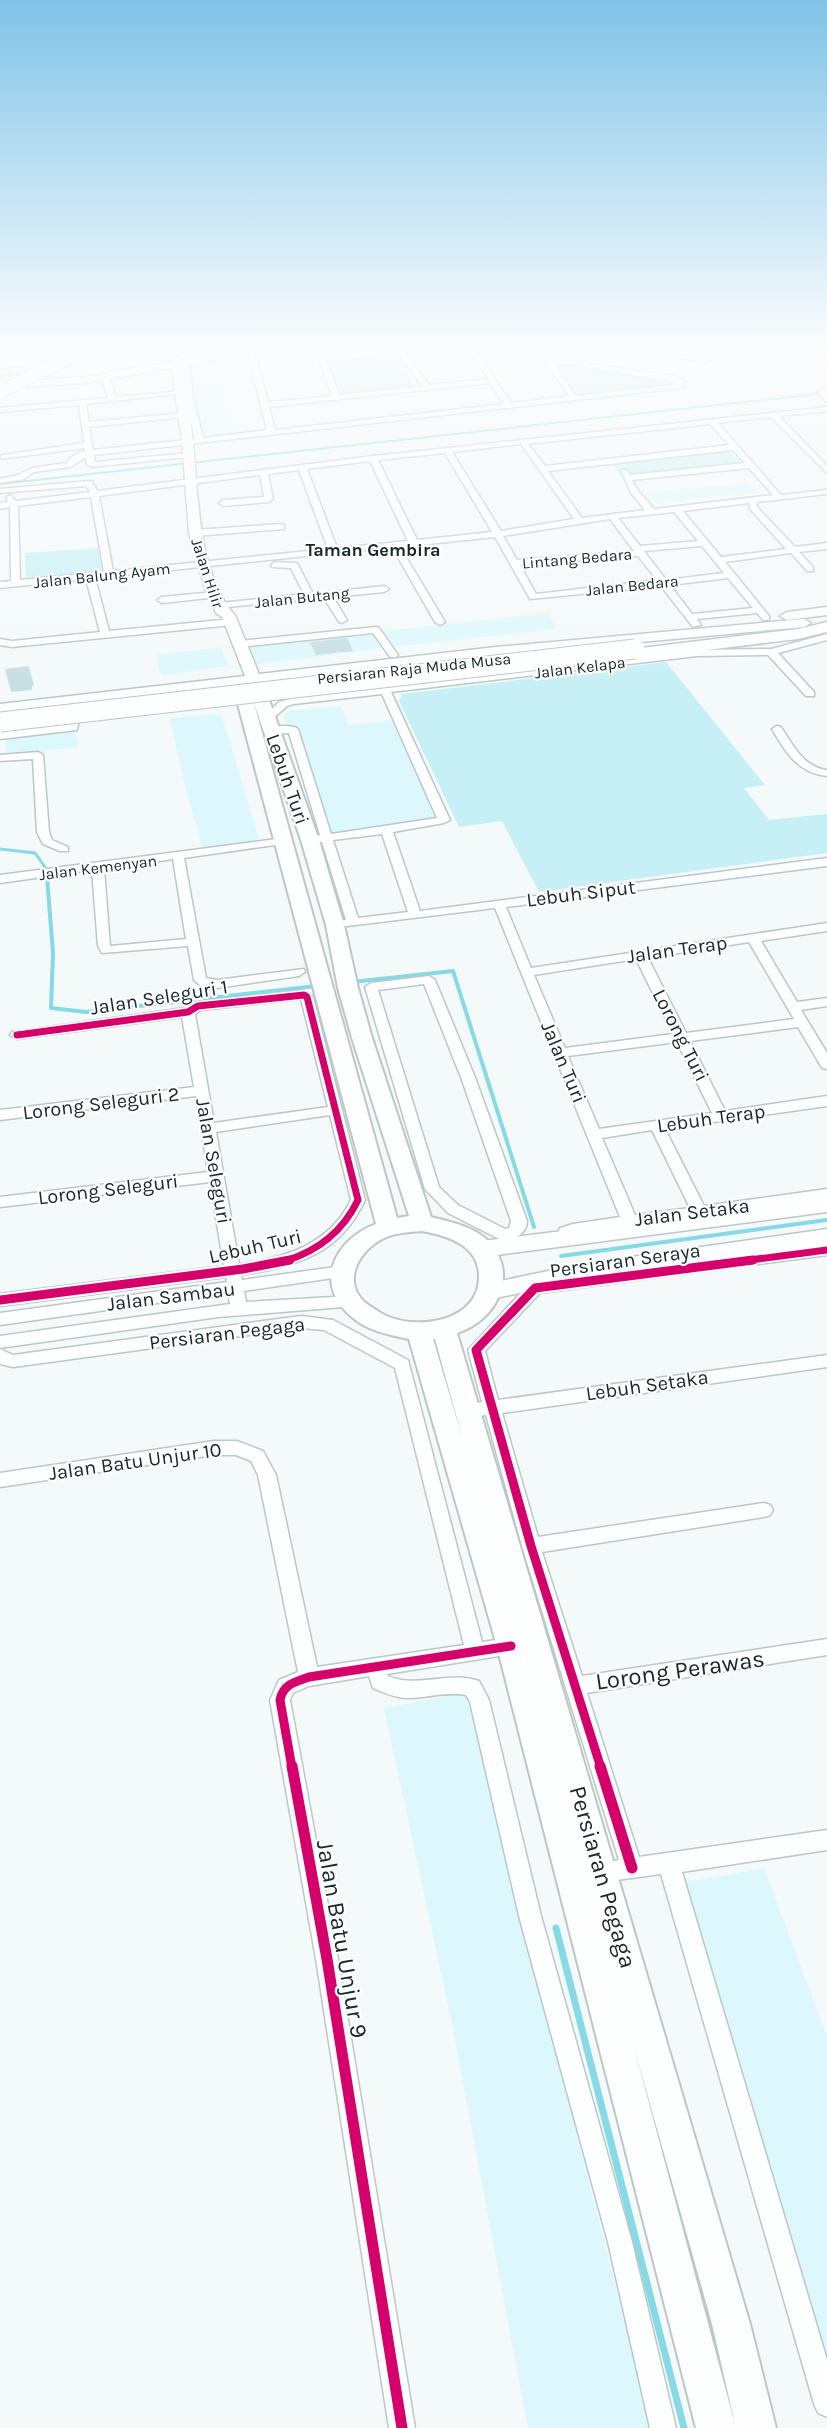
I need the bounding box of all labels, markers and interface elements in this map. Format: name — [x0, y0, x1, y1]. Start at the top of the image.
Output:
street label: Jalan Hilir — [187, 536, 228, 611]
district label: Taman Gembira — [305, 539, 441, 561]
street label: Lintang Bedara — [521, 544, 633, 573]
street label: Jalan Balung Ayam — [33, 559, 171, 592]
street label: Jalan Bedara — [585, 571, 679, 600]
street label: Jalan Butang — [254, 583, 350, 612]
street label: Persiaran Raja Muda Musa — [316, 649, 512, 688]
street label: Jalan Kelapa — [534, 652, 627, 682]
street label: Lebuh Turi — [261, 731, 314, 828]
street label: Jalan Kemenyan — [38, 851, 158, 884]
street label: Lebuh Siput — [525, 875, 637, 912]
street label: Jalan Terap — [625, 931, 729, 968]
street label: Jalan Seleguri 1 — [89, 975, 229, 1020]
street label: Lorong Turi — [647, 985, 714, 1085]
street label: Jalan Turi — [536, 1018, 591, 1106]
street label: Lorong Seleguri 2 — [21, 1082, 181, 1125]
street label: Jalan Seleguri — [191, 1096, 236, 1226]
street label: Lebuh Terap — [655, 1100, 767, 1137]
street label: Lorong Seleguri — [36, 1169, 180, 1210]
street label: Jalan Setaka — [633, 1194, 751, 1231]
street label: Lebuh Turi — [207, 1225, 304, 1268]
street label: Persiaran Seraya — [548, 1239, 702, 1282]
street label: Jalan Sambau — [105, 1277, 237, 1316]
street label: Persiaran Pegaga — [148, 1313, 306, 1354]
street label: Lebuh Setaka — [584, 1366, 710, 1405]
street label: Jalan Batu Unjur 10 — [47, 1438, 223, 1485]
street label: Lorong Perawas — [594, 1644, 766, 1696]
street label: Persiaran Pegaga — [564, 1783, 642, 1971]
street label: Jalan Batu Unjur 9 — [311, 1838, 373, 2040]

